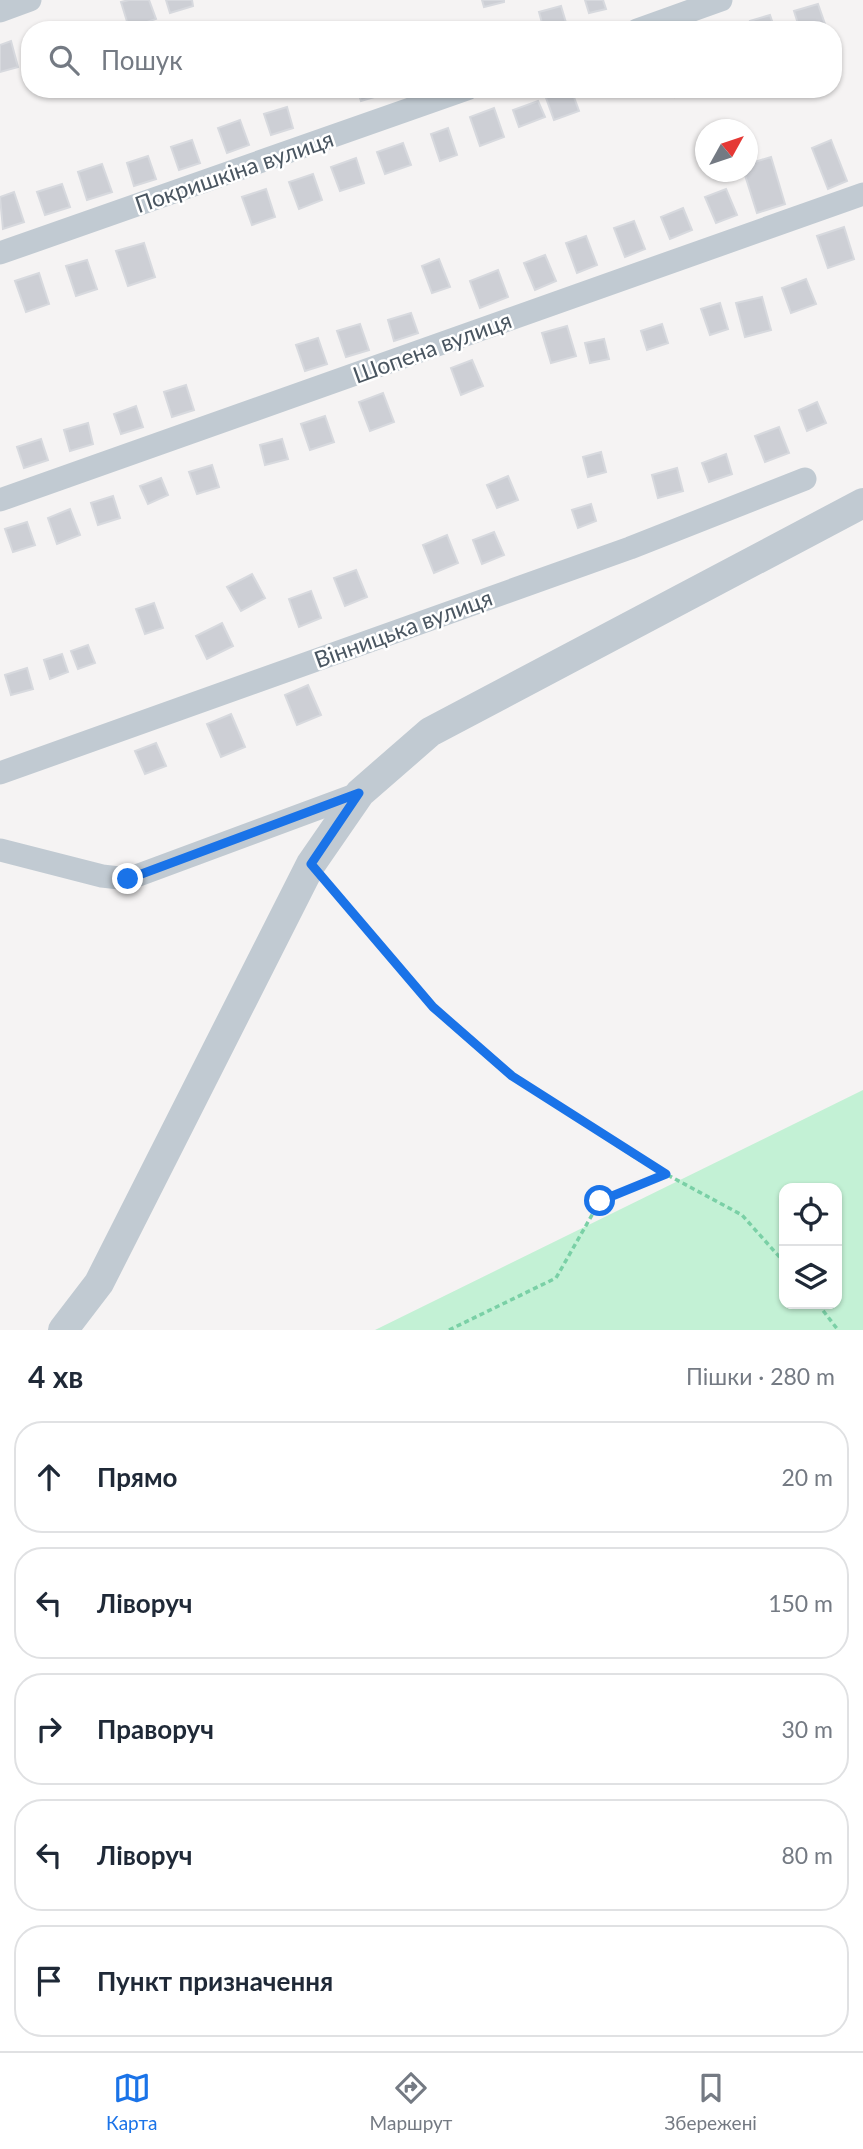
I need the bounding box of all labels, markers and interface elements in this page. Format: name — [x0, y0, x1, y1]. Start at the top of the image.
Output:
search box — [21, 21, 842, 98]
icon: search — [45, 41, 83, 79]
text: Пошук — [101, 44, 183, 76]
north arrow — [695, 119, 758, 182]
street label: Покришкіна вулиця — [131, 124, 337, 218]
street label: Шопена вулиця — [349, 305, 515, 389]
street label: Вінницька вулиця — [310, 583, 496, 673]
route end — [112, 863, 143, 894]
map controls — [779, 1183, 842, 1309]
button: locate — [779, 1183, 842, 1246]
route start — [584, 1185, 615, 1216]
button: layers — [779, 1246, 842, 1309]
text: 4 хв — [28, 1358, 83, 1394]
text: Пішки · 280 m — [686, 1362, 835, 1390]
icon: ahead — [30, 1458, 68, 1496]
text: Прямо — [97, 1461, 178, 1493]
text: 20 m — [782, 1463, 833, 1491]
icon: left — [30, 1584, 68, 1622]
text: Ліворуч — [97, 1587, 193, 1619]
text: 150 m — [768, 1589, 833, 1617]
icon: right — [30, 1710, 68, 1748]
text: Праворуч — [97, 1713, 214, 1745]
text: 30 m — [782, 1715, 833, 1743]
icon: left — [30, 1836, 68, 1874]
text: Ліворуч — [97, 1839, 193, 1871]
text: 80 m — [782, 1841, 833, 1869]
icon: arrive — [30, 1962, 68, 2000]
text: Пункт призначення — [97, 1965, 333, 1997]
tab: Карта — [106, 2069, 157, 2134]
tab: Маршрут — [370, 2069, 452, 2134]
tab: Збережені — [665, 2069, 757, 2134]

